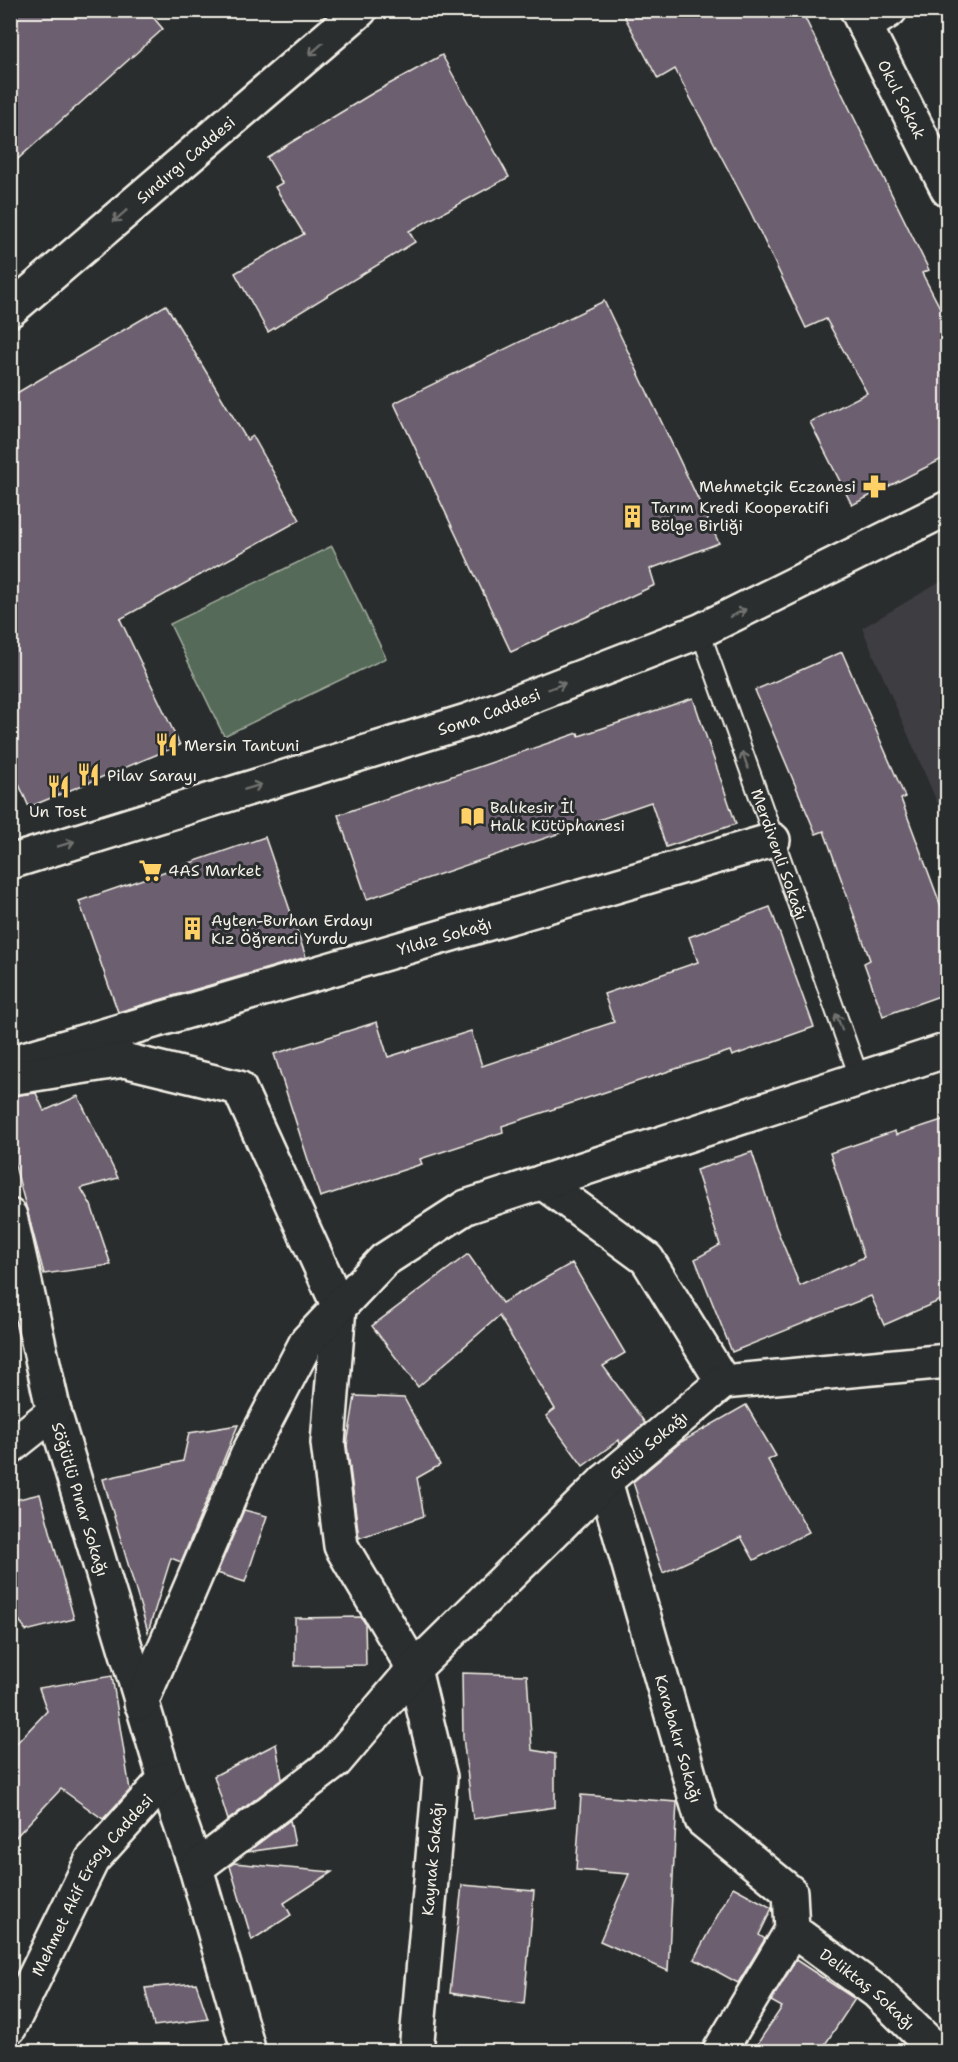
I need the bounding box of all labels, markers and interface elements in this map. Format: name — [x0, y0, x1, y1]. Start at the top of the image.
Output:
one-way arrow — [308, 42, 324, 55]
street label: Okul Sokak — [873, 56, 930, 143]
street label: Sındırgı Caddesi — [132, 112, 240, 208]
one-way arrow — [112, 210, 128, 223]
pharmacy icon: Mehmetçik Eczanesi — [861, 473, 887, 499]
place label: Mehmetçik Eczanesi — [699, 476, 856, 497]
place label: Tarım Kredi Kooperatifi Bölge Birliği — [651, 497, 829, 536]
building icon: Tarım Kredi Kooperatifi Bölge Birliği — [620, 503, 646, 529]
one-way arrow — [728, 606, 746, 618]
one-way arrow — [548, 680, 566, 691]
street label: Soma Caddesi — [435, 684, 544, 740]
restaurant icon: Mersin Tantuni — [153, 732, 179, 758]
place label: Mersin Tantuni — [184, 735, 300, 756]
one-way arrow — [738, 751, 749, 769]
restaurant icon: Pilav Sarayı — [76, 762, 102, 788]
place label: Pilav Sarayı — [107, 765, 197, 786]
restaurant icon: Un Tost — [45, 773, 71, 799]
one-way arrow — [243, 781, 262, 792]
street label: Merdivenli Sokağı — [746, 786, 812, 923]
place label: Balıkesir İl Halk Kütüphanesi — [490, 797, 625, 836]
place label: Un Tost — [29, 801, 87, 822]
library icon: Balıkesir İl Halk Kütüphanesi — [459, 803, 485, 829]
one-way arrow — [56, 838, 75, 849]
supermarket icon: 4AS Market — [137, 857, 163, 883]
place label: 4AS Market — [168, 860, 262, 881]
place label: Ayten-Burhan Erdayı Kız Öğrenci Yurdu — [211, 910, 373, 949]
street label: Yıldız Sokağı — [395, 913, 494, 960]
building icon: Ayten-Burhan Erdayı Kız Öğrenci Yurdu — [180, 916, 206, 942]
one-way arrow — [832, 1013, 843, 1032]
street label: Güllü Sokağı — [605, 1406, 692, 1484]
street label: Söğütlü Pınar Sokağı — [47, 1420, 113, 1579]
street label: Karabakır Sokağı — [650, 1672, 707, 1805]
street label: Mehmet Akif Ersoy Caddesi — [27, 1789, 158, 1980]
street label: Kaynak Sokağı — [417, 1801, 448, 1917]
street label: Deliktaş Sokağı — [815, 1944, 919, 2035]

